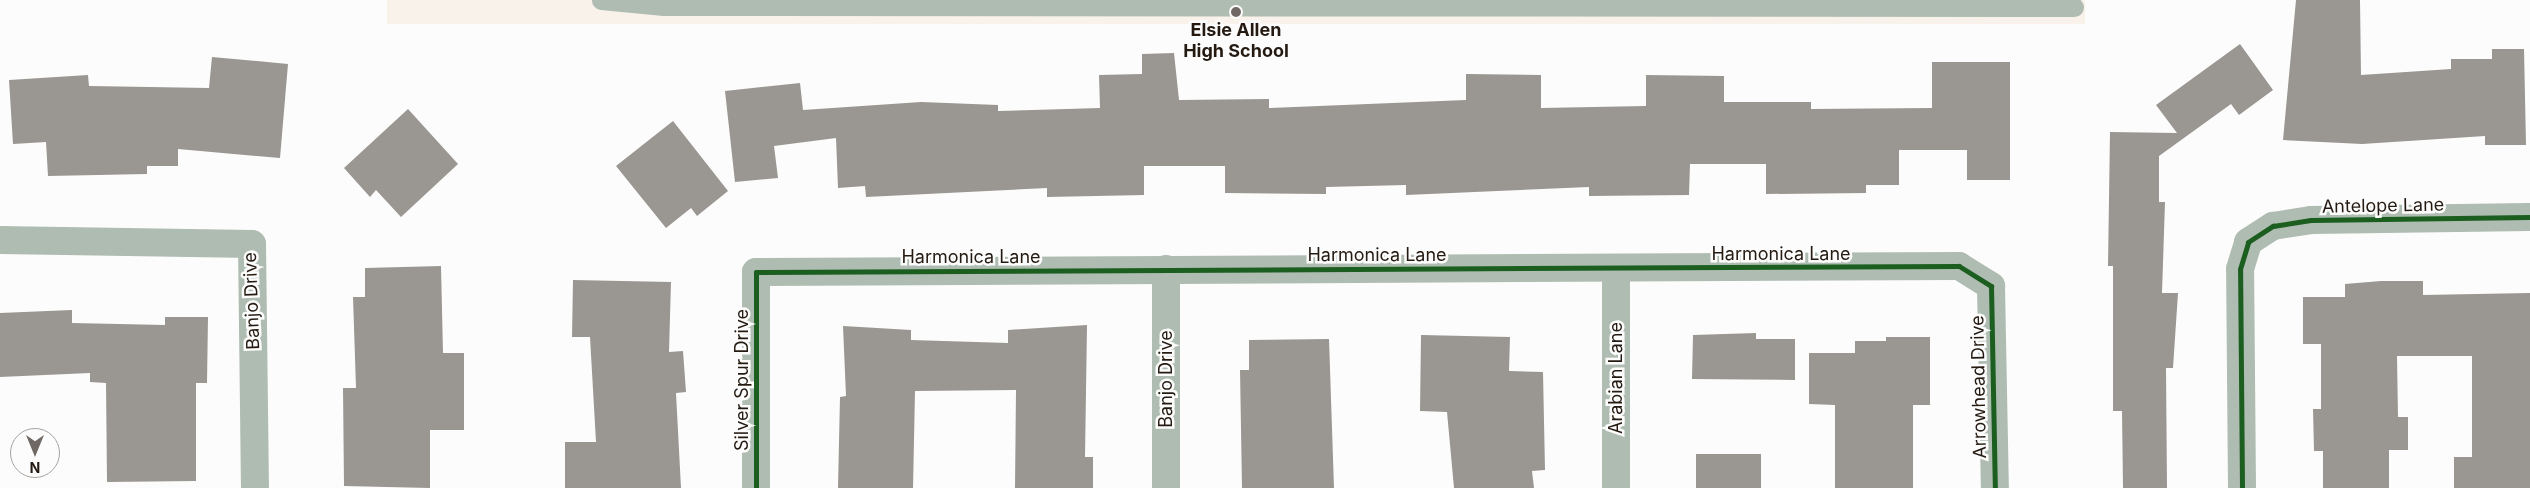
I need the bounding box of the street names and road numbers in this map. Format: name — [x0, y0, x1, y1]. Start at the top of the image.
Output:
street label: Antelope Lane — [2322, 194, 2444, 218]
street label: Harmonica Lane — [1711, 243, 1851, 265]
street label: Harmonica Lane — [1307, 244, 1447, 266]
street label: Harmonica Lane — [901, 246, 1041, 268]
street label: Banjo Drive — [240, 252, 264, 350]
street label: Silver Spur Drive — [731, 309, 753, 451]
street label: Arrowhead Drive — [1967, 315, 1991, 459]
street label: Arabian Lane — [1605, 322, 1627, 434]
street label: Banjo Drive — [1155, 330, 1177, 428]

